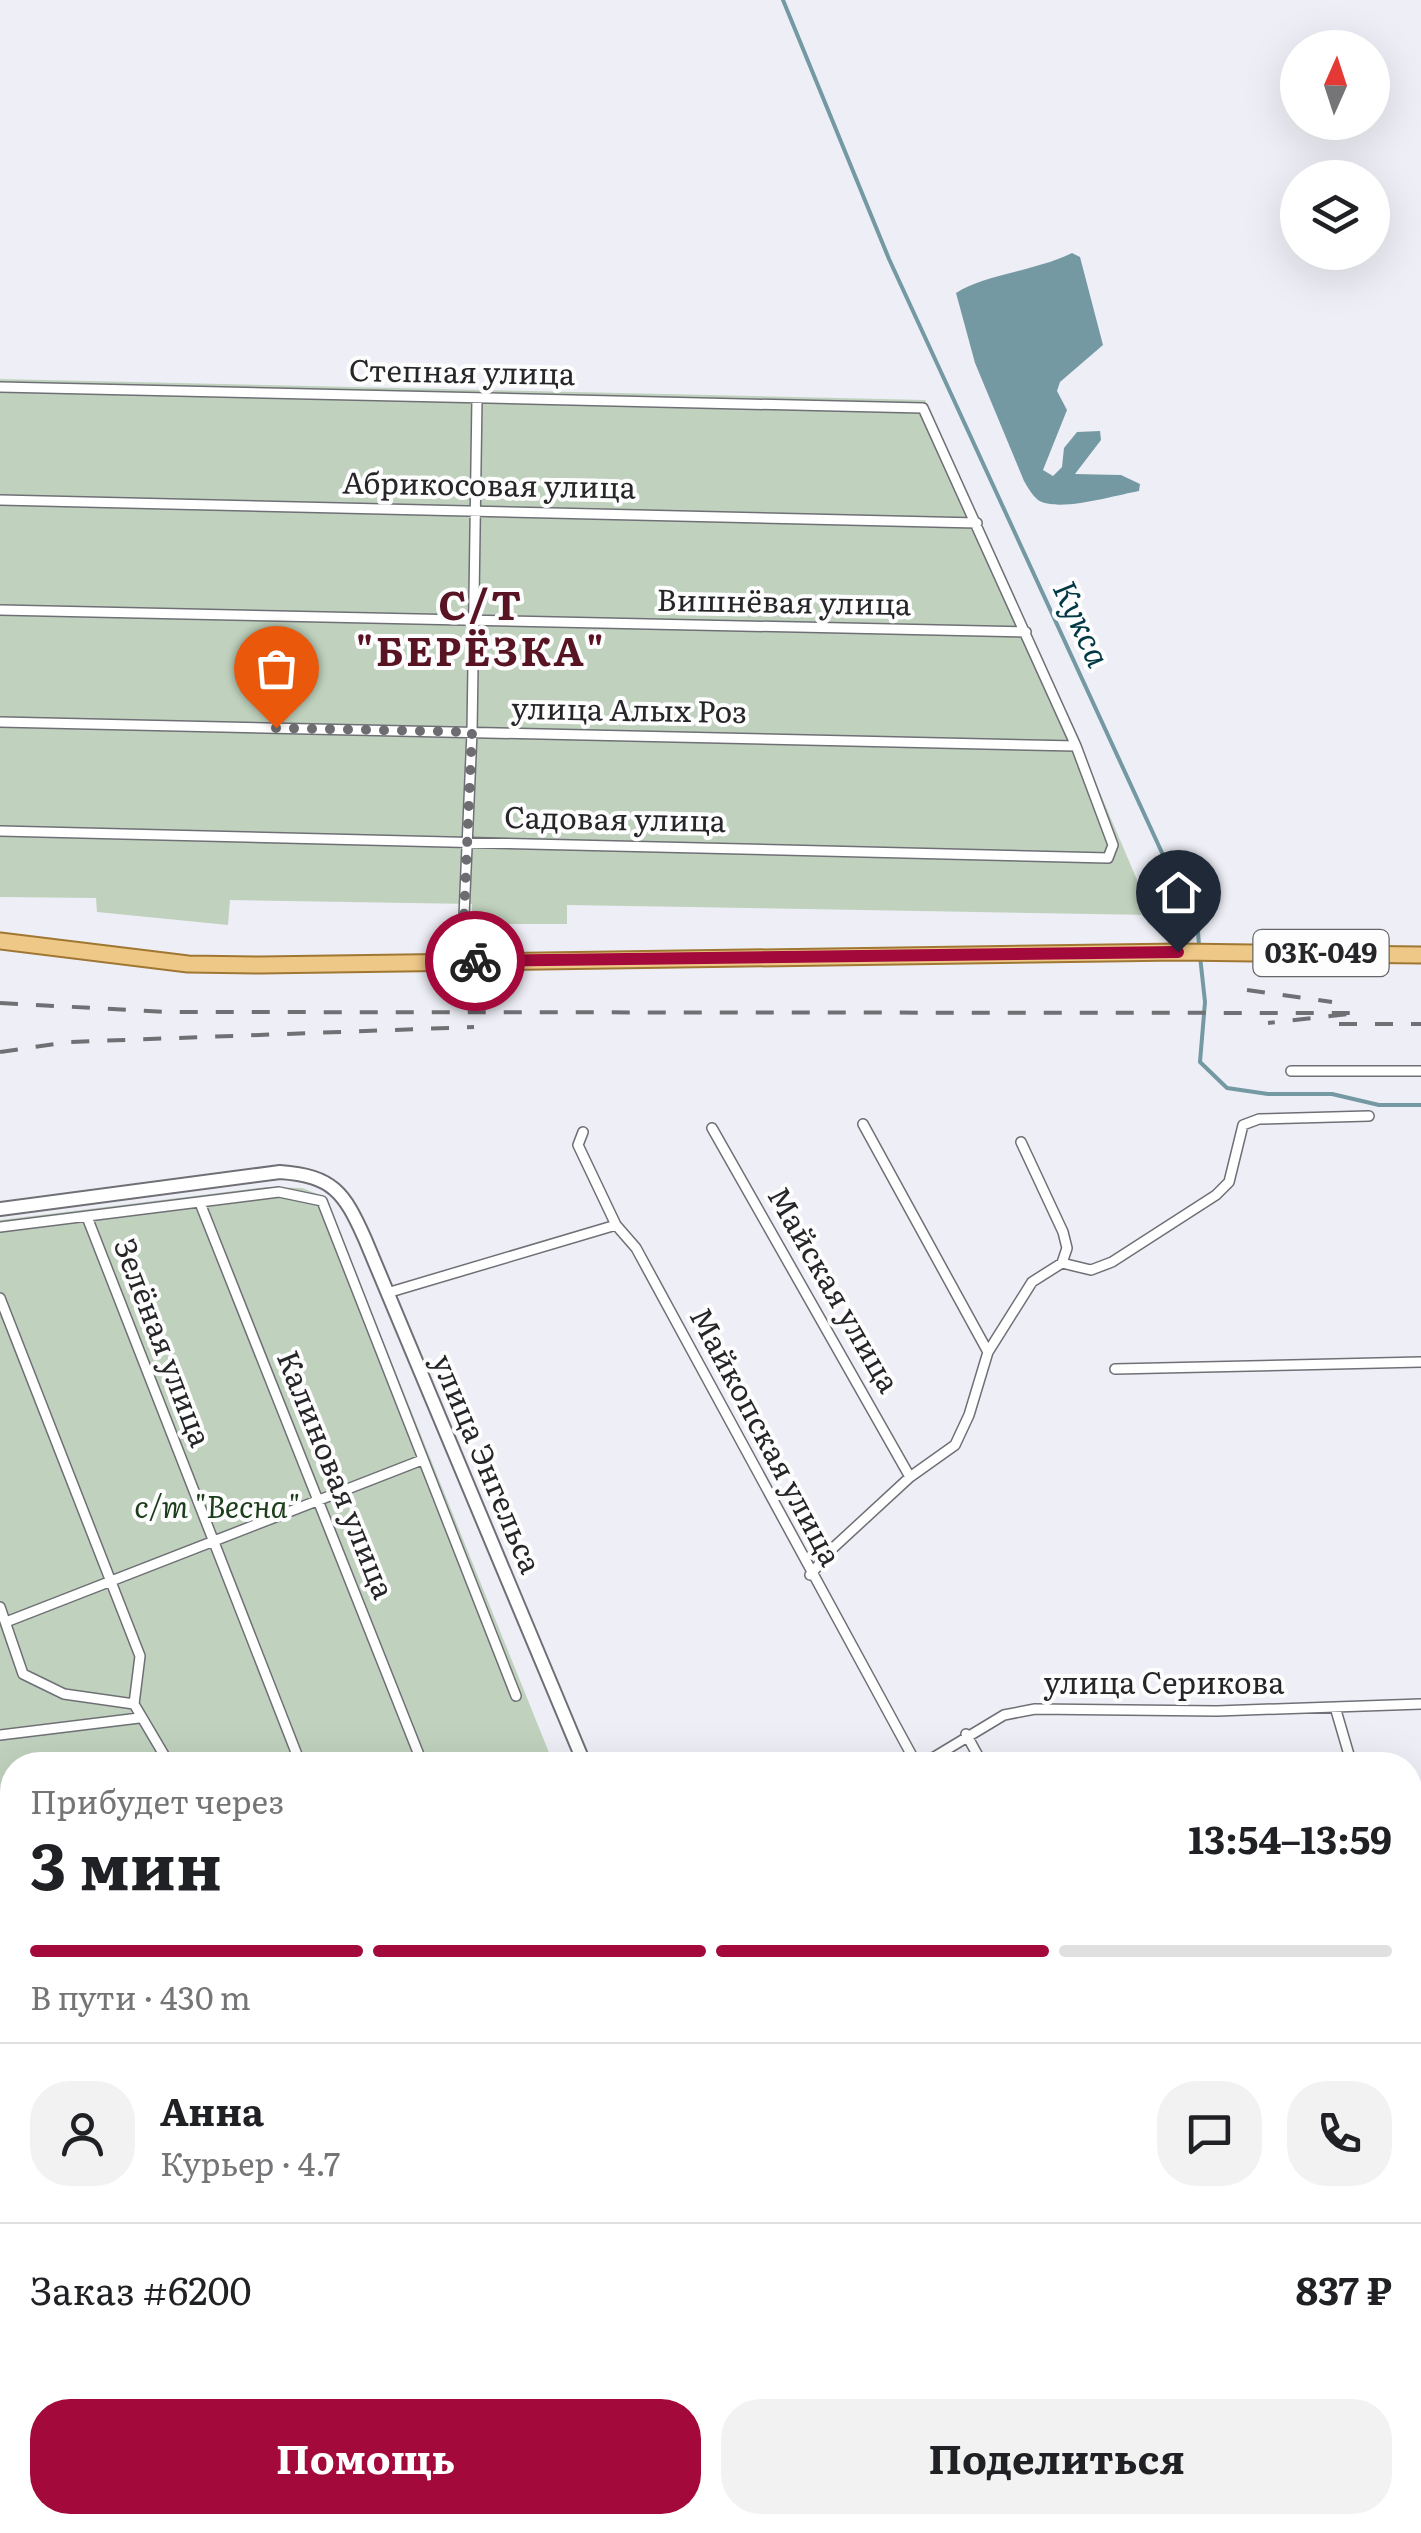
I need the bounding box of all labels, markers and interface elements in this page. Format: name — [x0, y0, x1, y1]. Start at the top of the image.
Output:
north arrow — [1280, 30, 1390, 140]
map controls — [1280, 30, 1390, 270]
button: layers — [1280, 160, 1390, 270]
street label: Степная улица — [349, 346, 576, 394]
street label: Абрикосовая улица — [342, 458, 637, 508]
water label: Кукса — [1043, 572, 1125, 674]
district label: С/Т "БЕРЁЗКА" — [356, 573, 606, 678]
street label: Вишнёвая улица — [656, 576, 912, 624]
pin — [234, 626, 319, 729]
icon: bag — [249, 641, 304, 696]
street label: улица Алых Роз — [511, 684, 747, 732]
street label: Садовая улица — [504, 793, 727, 841]
pin — [1136, 850, 1221, 953]
icon: home — [1151, 865, 1206, 920]
courier — [425, 911, 525, 1011]
road number: 03К-049 — [1254, 930, 1388, 976]
icon: bike — [448, 934, 503, 989]
street label: Майская улица — [759, 1177, 913, 1401]
street label: Зелёная улица — [105, 1231, 225, 1453]
street label: Майкопская улица — [681, 1299, 855, 1573]
street label: Калиновая улица — [268, 1343, 408, 1605]
street label: улица Энгельса — [423, 1346, 555, 1580]
park label: с/т "Весна" — [134, 1483, 300, 1527]
street label: улица Серикова — [1043, 1659, 1285, 1703]
text: Прибудет через — [30, 1776, 284, 1824]
text: 13:54–13:59 — [1188, 1809, 1392, 1866]
text: 3 мин — [30, 1813, 222, 1910]
text: В пути · 430 m — [30, 1972, 251, 2020]
button: person — [30, 2081, 135, 2186]
text: Анна — [160, 2081, 264, 2138]
button: chat — [1157, 2081, 1262, 2186]
button: phone — [1287, 2081, 1392, 2186]
text: Курьер · 4.7 — [160, 2138, 340, 2186]
text: Заказ #6200 — [30, 2260, 252, 2317]
text: 837 ₽ — [1296, 2260, 1392, 2317]
button: Помощь — [30, 2399, 701, 2514]
button: Поделиться — [721, 2399, 1392, 2514]

